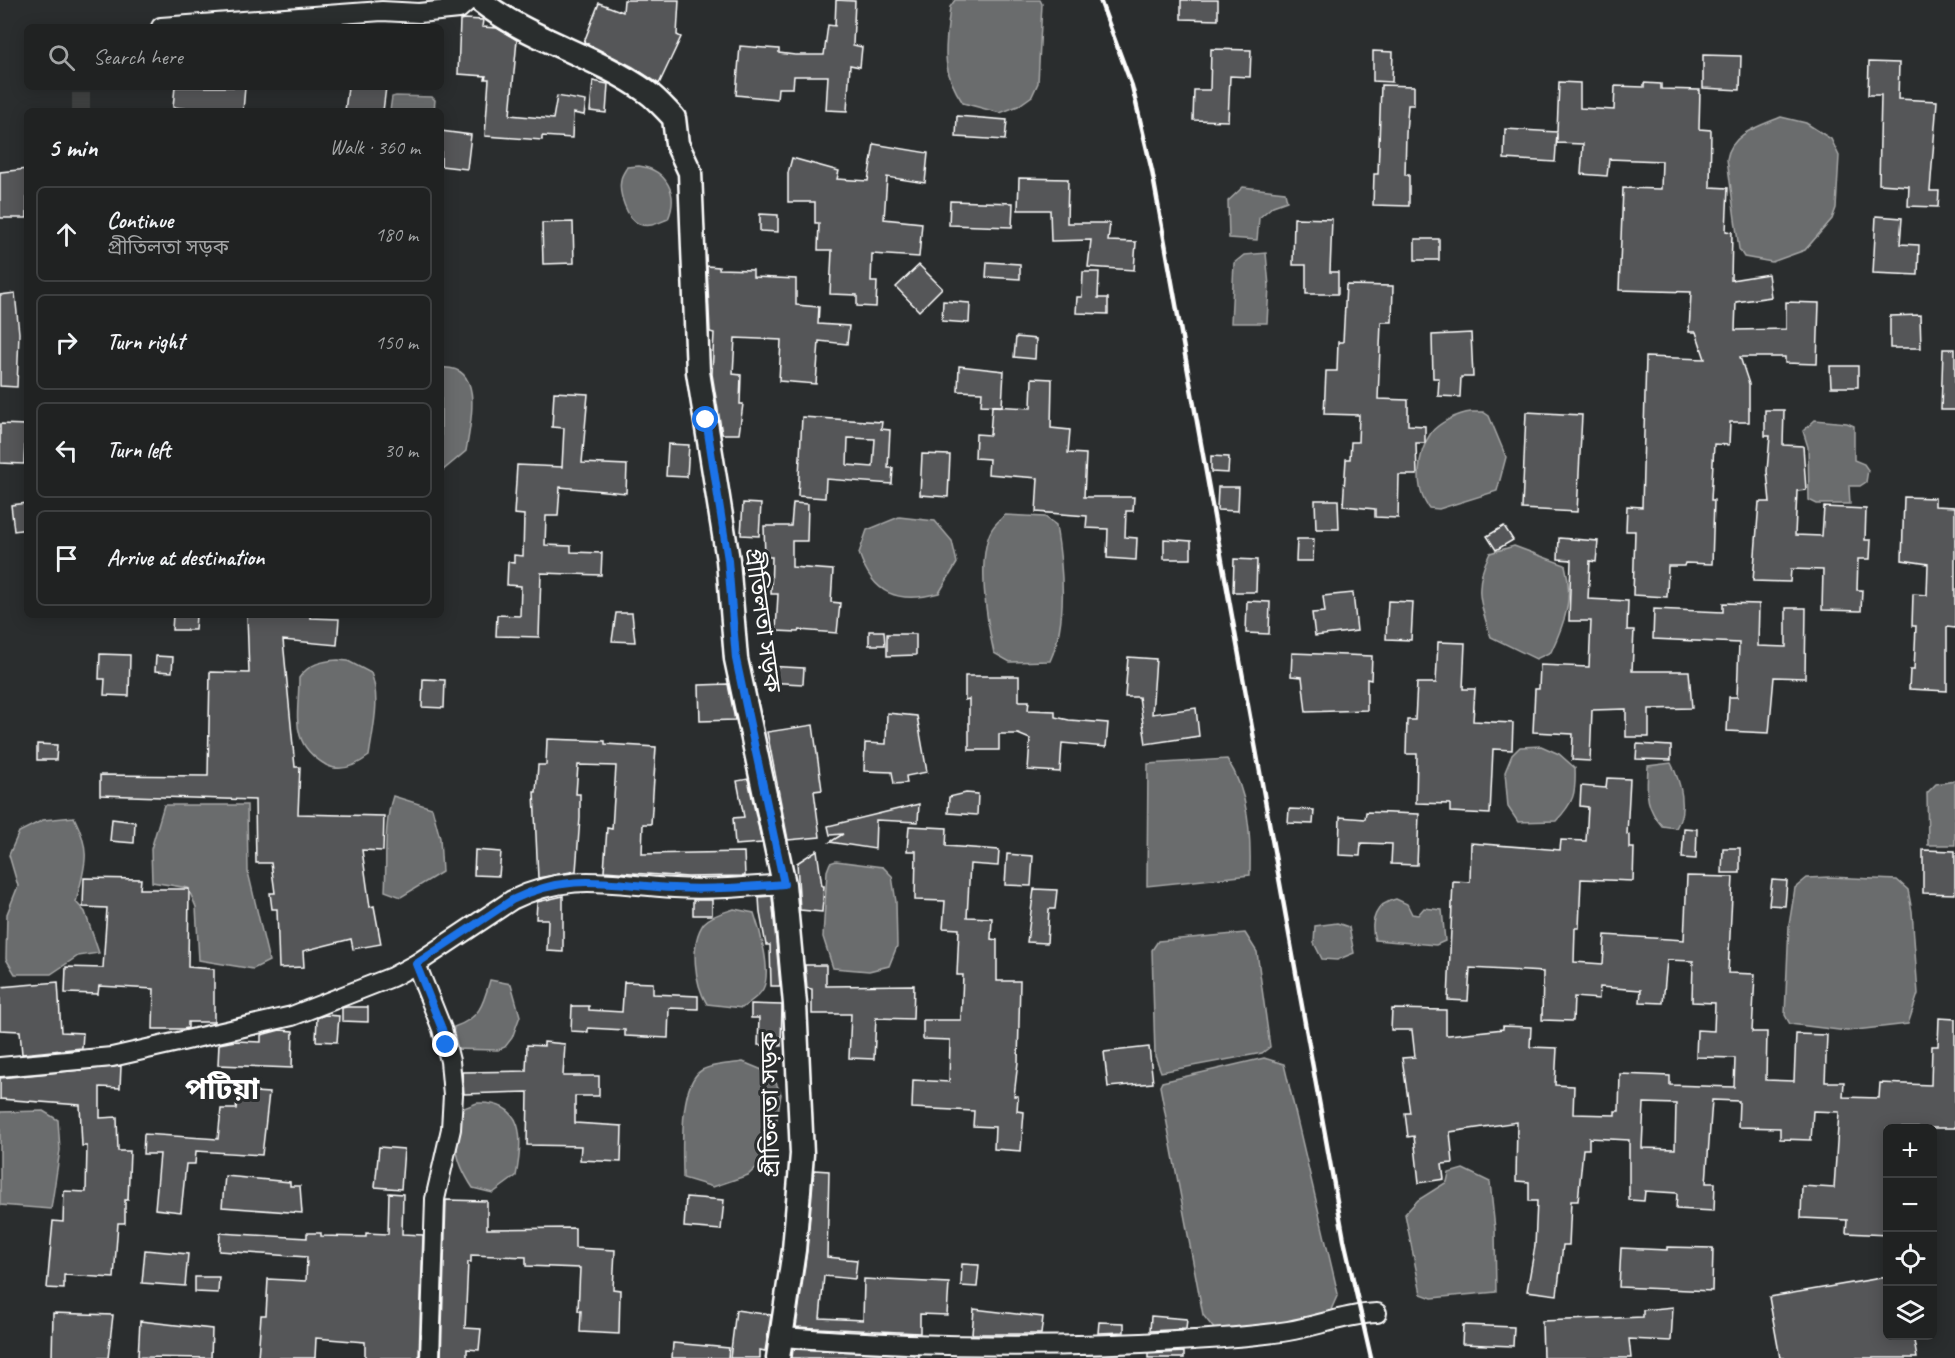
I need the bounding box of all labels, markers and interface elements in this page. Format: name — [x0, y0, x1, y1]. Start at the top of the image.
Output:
search box — [24, 24, 444, 90]
icon: search — [45, 41, 78, 74]
text: Search here — [93, 43, 183, 71]
text: 5 min — [48, 131, 97, 164]
text: Walk · 360 m — [330, 135, 420, 160]
text: Continue — [107, 207, 173, 235]
icon: ahead — [50, 218, 83, 251]
text: 180 m — [375, 222, 418, 247]
text: প্রীতিলতা সড়ক — [107, 235, 229, 260]
icon: right — [50, 326, 83, 359]
text: Turn right — [107, 328, 184, 356]
text: 150 m — [375, 330, 418, 355]
route start — [692, 406, 718, 432]
icon: left — [50, 434, 83, 467]
text: Turn left — [107, 436, 171, 464]
text: 30 m — [384, 438, 418, 463]
icon: arrive — [50, 542, 83, 575]
text: Arrive at destination — [107, 544, 264, 572]
street label: প্রীতিলতা সড়ক — [738, 546, 788, 695]
route end — [432, 1031, 458, 1057]
street label: প্রীতিলতা সড়ক — [754, 1031, 786, 1178]
district label: পটিয়া — [185, 1070, 260, 1108]
map controls — [1883, 1124, 1937, 1340]
button: + — [1883, 1124, 1937, 1178]
button: − — [1883, 1178, 1937, 1232]
button: locate — [1883, 1232, 1937, 1286]
button: layers — [1883, 1286, 1937, 1340]

